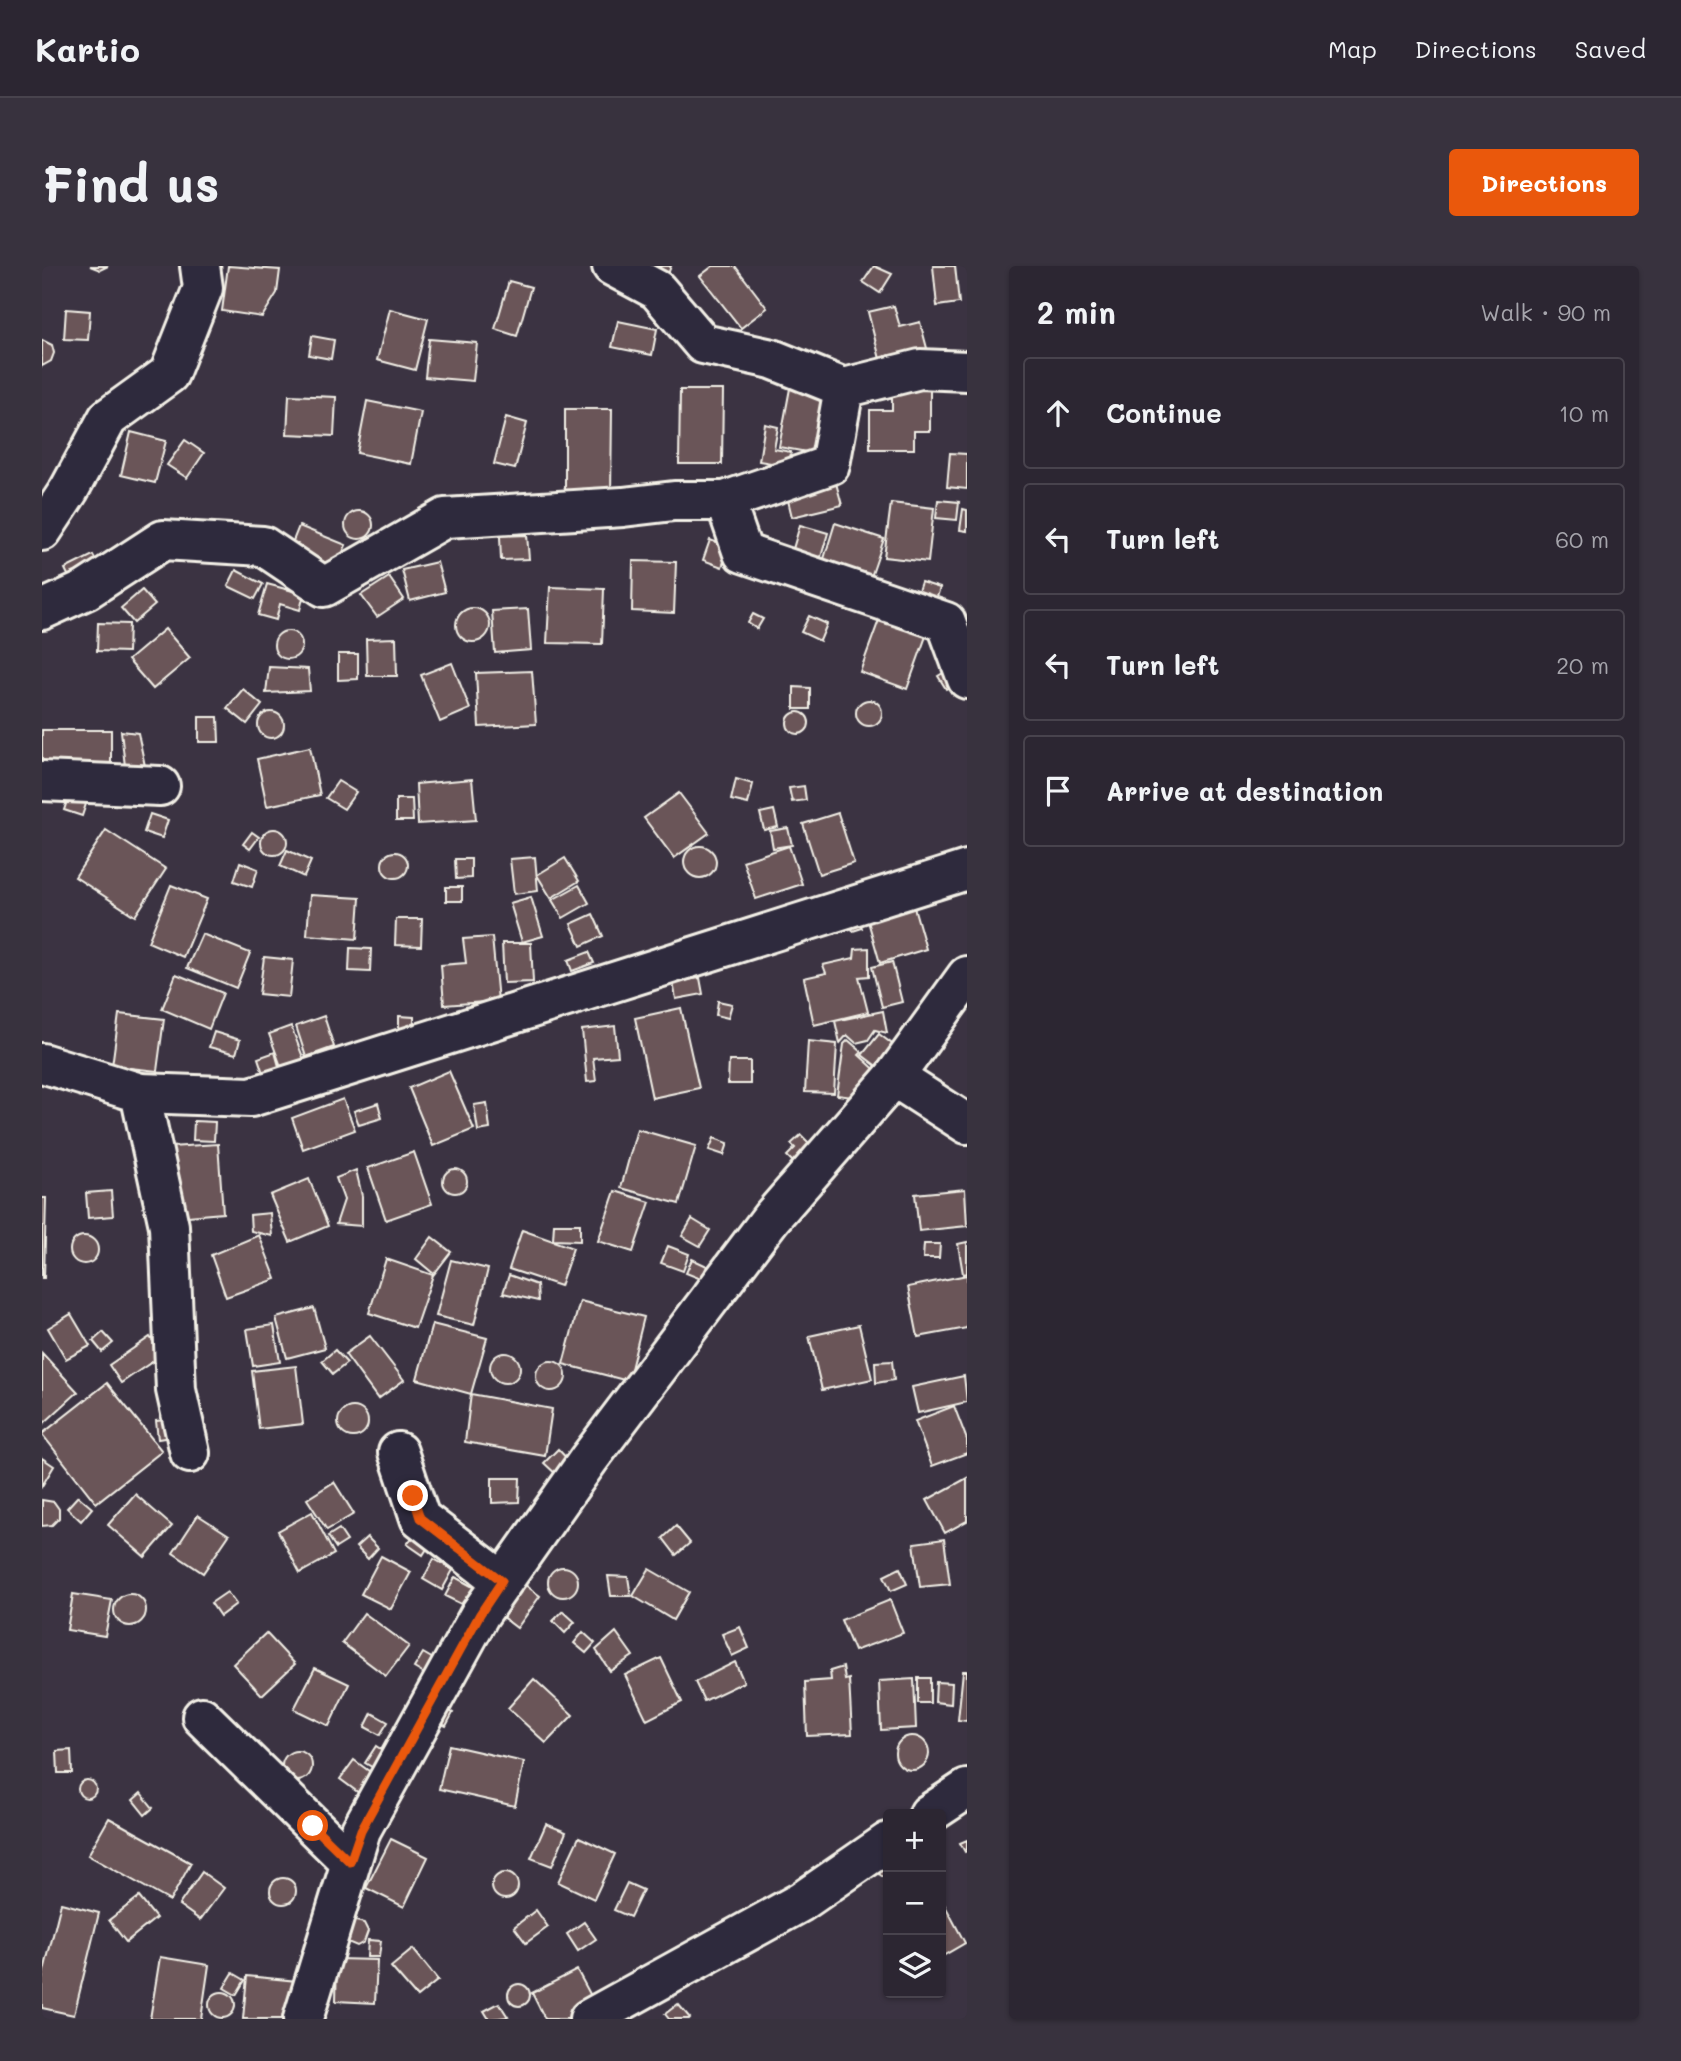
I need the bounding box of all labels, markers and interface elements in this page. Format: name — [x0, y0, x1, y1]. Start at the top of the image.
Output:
text: Kartio — [35, 27, 140, 70]
text: Map — [1328, 33, 1377, 64]
text: Directions — [1415, 33, 1537, 64]
text: Saved — [1575, 33, 1646, 64]
button: Directions — [1449, 149, 1639, 216]
text: Find us — [42, 151, 220, 214]
text: 2 min — [1037, 292, 1116, 332]
text: Walk · 90 m — [1480, 297, 1611, 327]
icon: ahead — [1039, 394, 1077, 432]
text: Continue — [1106, 396, 1222, 430]
text: 10 m — [1559, 398, 1609, 428]
icon: left — [1039, 520, 1077, 558]
text: Turn left — [1106, 522, 1219, 556]
text: 60 m — [1555, 524, 1609, 554]
icon: left — [1039, 646, 1077, 684]
text: Turn left — [1106, 648, 1219, 682]
text: 20 m — [1556, 650, 1609, 680]
icon: arrive — [1039, 772, 1077, 810]
text: Arrive at destination — [1106, 774, 1383, 808]
route end — [397, 1480, 428, 1511]
map controls — [883, 1809, 946, 1998]
button: + — [883, 1809, 946, 1872]
route start — [297, 1810, 328, 1841]
button: − — [883, 1872, 946, 1935]
button: layers — [883, 1935, 946, 1998]

